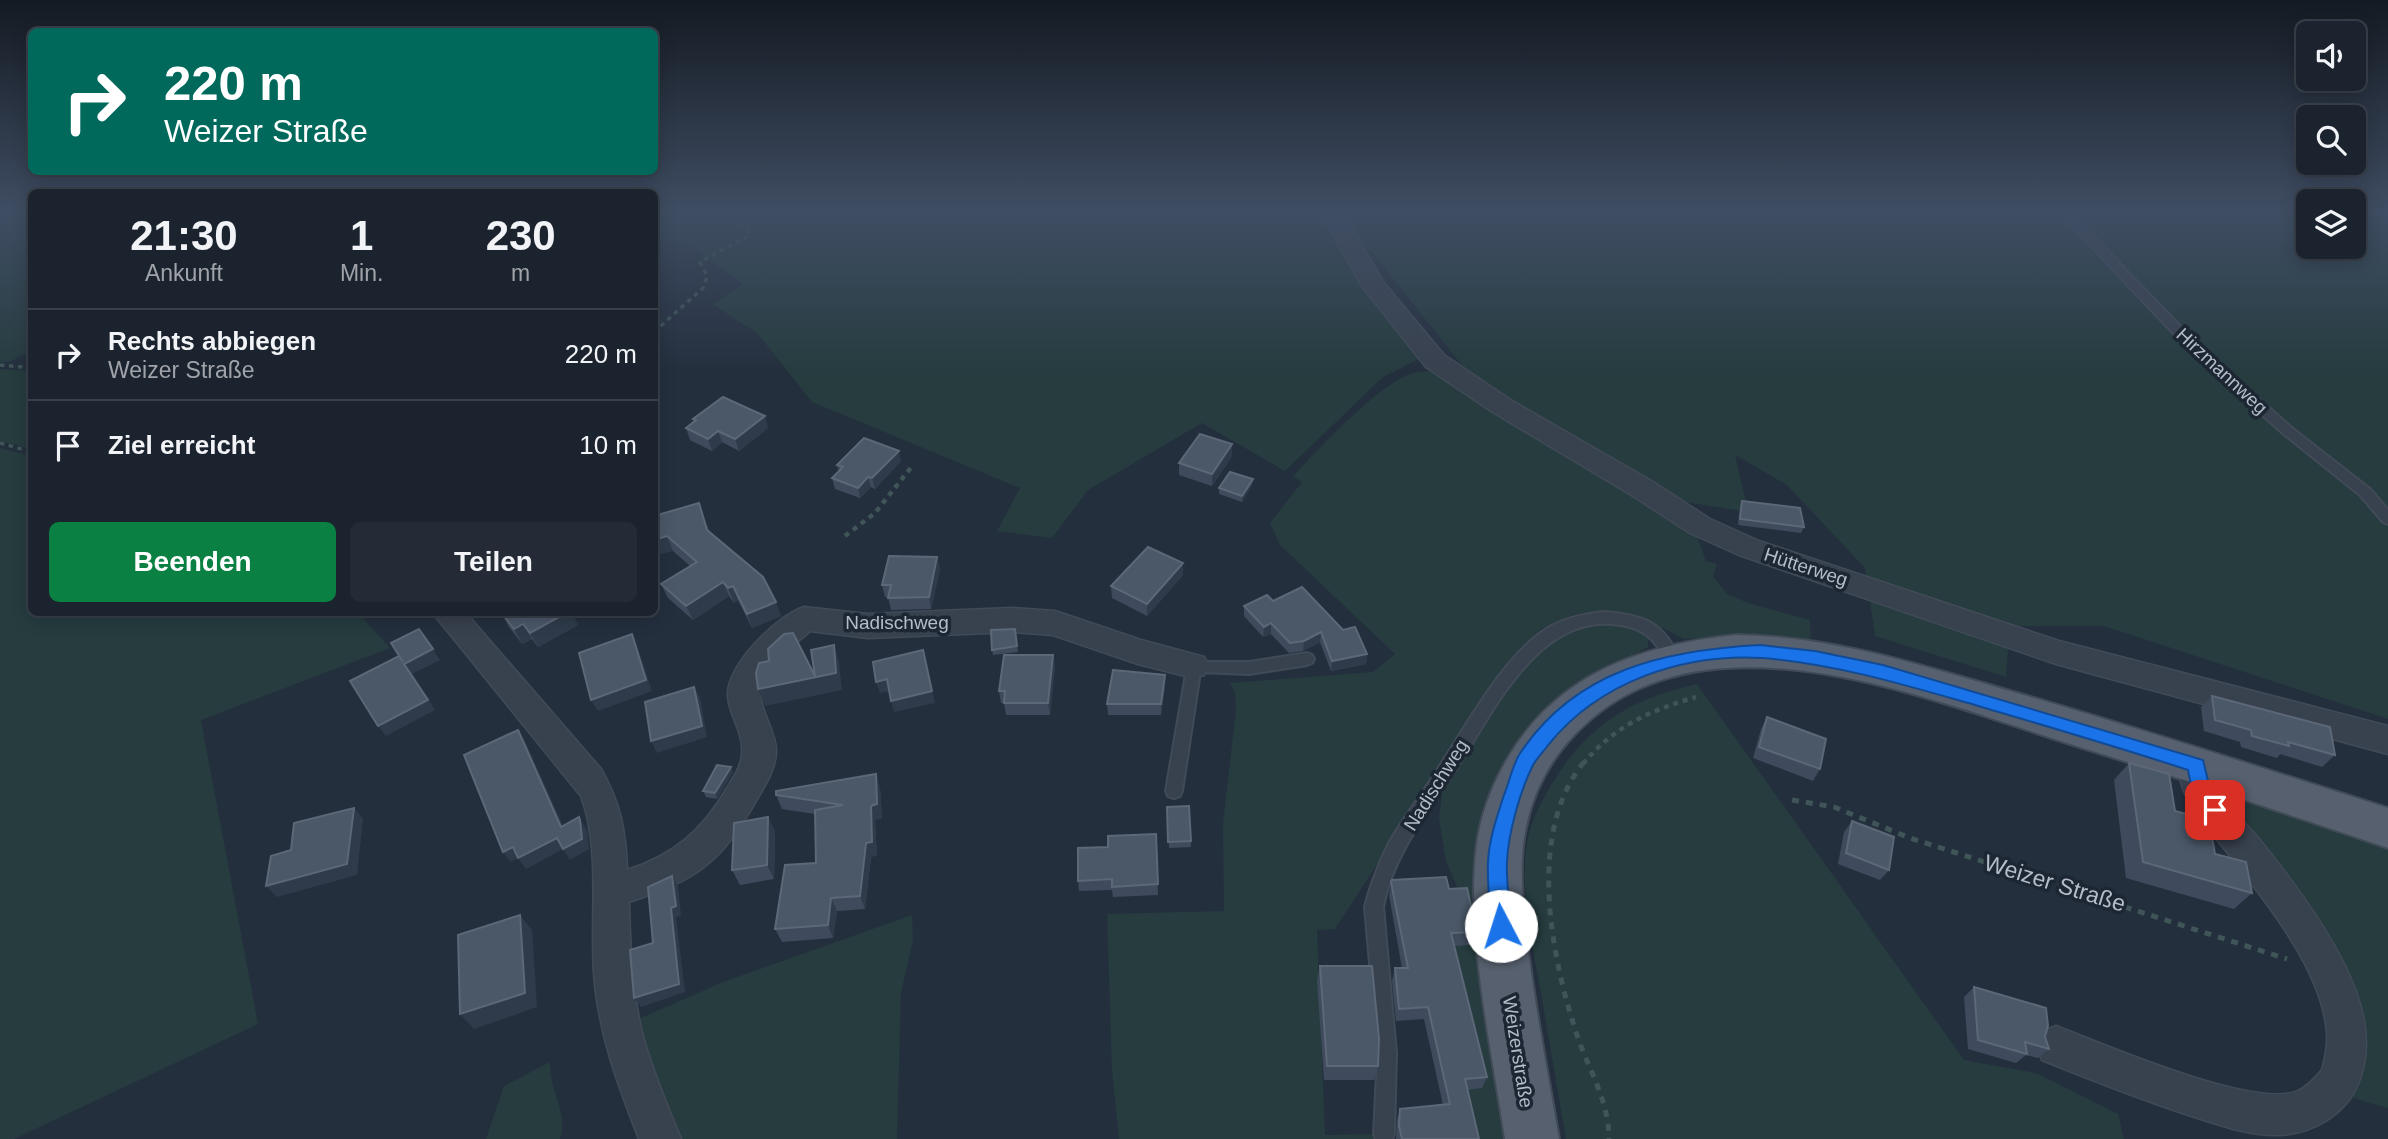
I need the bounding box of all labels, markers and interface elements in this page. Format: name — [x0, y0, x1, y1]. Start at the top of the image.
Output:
map controls — [2296, 21, 2366, 259]
button: sound — [2296, 21, 2366, 91]
icon: right — [49, 56, 140, 147]
text: 220 m — [164, 56, 303, 110]
button: search — [2296, 105, 2366, 175]
text: Weizer Straße — [164, 113, 368, 149]
button: layers — [2296, 189, 2366, 259]
text: 21:30 — [130, 212, 238, 259]
text: 1 — [350, 212, 373, 259]
text: 230 — [486, 212, 556, 259]
text: Ankunft — [145, 260, 223, 286]
text: Min. — [340, 260, 383, 286]
text: m — [511, 260, 530, 286]
street label: Hirzmannweg — [2172, 324, 2272, 418]
text: Rechts abbiegen — [108, 326, 316, 356]
icon: right — [49, 336, 87, 374]
text: 220 m — [565, 339, 637, 369]
text: Weizer Straße — [108, 357, 255, 383]
icon: arrive — [49, 427, 87, 465]
text: Ziel erreicht — [108, 430, 255, 460]
text: 10 m — [579, 430, 637, 460]
button: Beenden — [49, 522, 336, 602]
button: Teilen — [350, 522, 637, 602]
street label: Hütterweg — [1762, 544, 1850, 590]
street label: Nadischweg — [845, 612, 949, 633]
street label: Nadischweg — [1400, 736, 1472, 834]
pin — [2185, 780, 2245, 840]
icon: arrive — [2196, 791, 2234, 829]
street label: Weizer Straße — [1981, 849, 2129, 917]
position arrow — [1464, 889, 1538, 963]
street label: Weizerstraße — [1499, 995, 1537, 1109]

